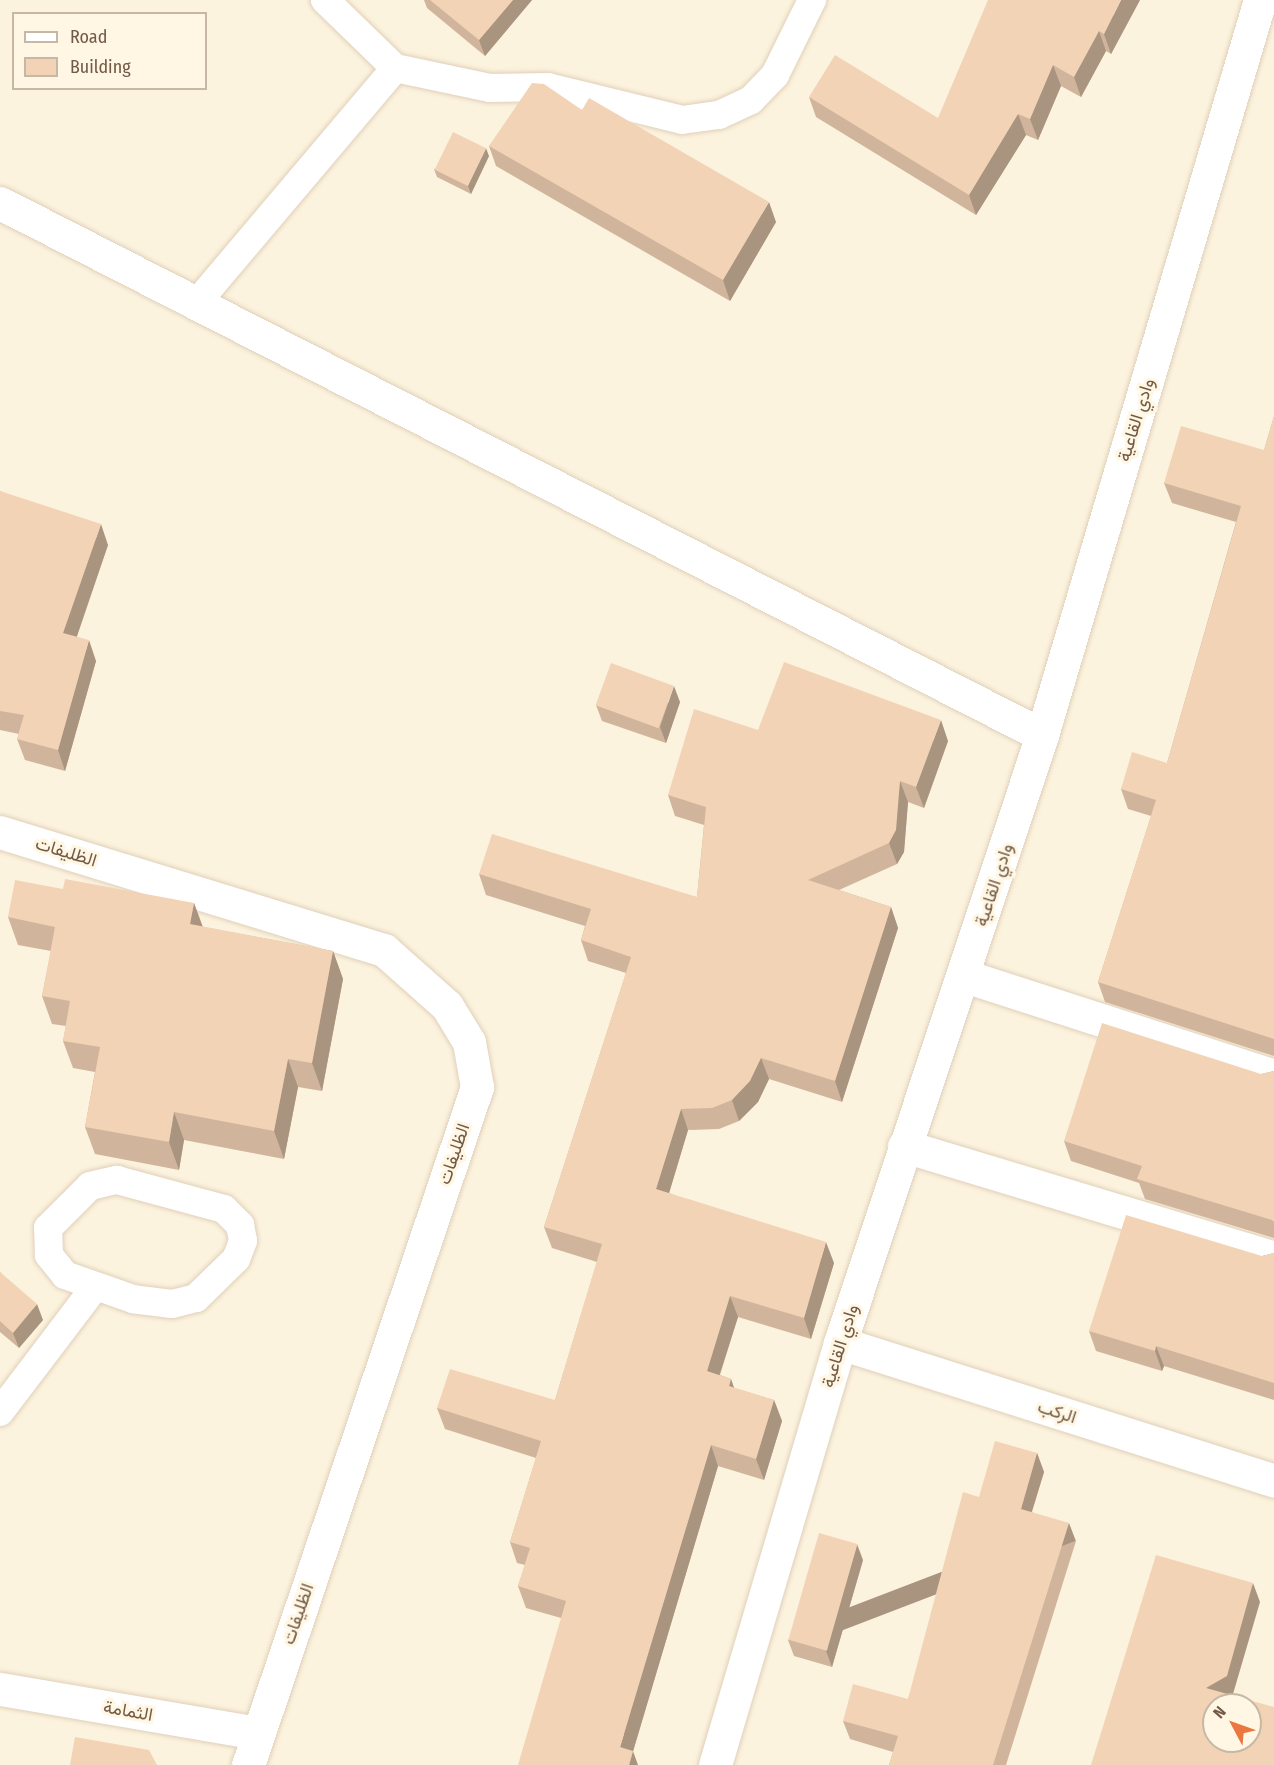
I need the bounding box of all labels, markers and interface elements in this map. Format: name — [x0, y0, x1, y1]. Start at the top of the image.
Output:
legend — [12, 12, 207, 90]
text: Road — [70, 26, 107, 48]
text: Building — [70, 56, 131, 78]
street label: وادي القاعية — [1113, 376, 1159, 464]
street label: الظليفات — [33, 832, 99, 872]
street label: وادي القاعية — [970, 841, 1018, 929]
street label: الظليفات — [434, 1121, 474, 1187]
street label: وادي القاعية — [817, 1302, 863, 1390]
street label: الركب — [1035, 1396, 1079, 1428]
street label: الظليفات — [278, 1581, 318, 1647]
north arrow — [1202, 1693, 1262, 1753]
street label: الثمامة — [102, 1696, 154, 1726]
text: N — [1209, 1702, 1230, 1722]

